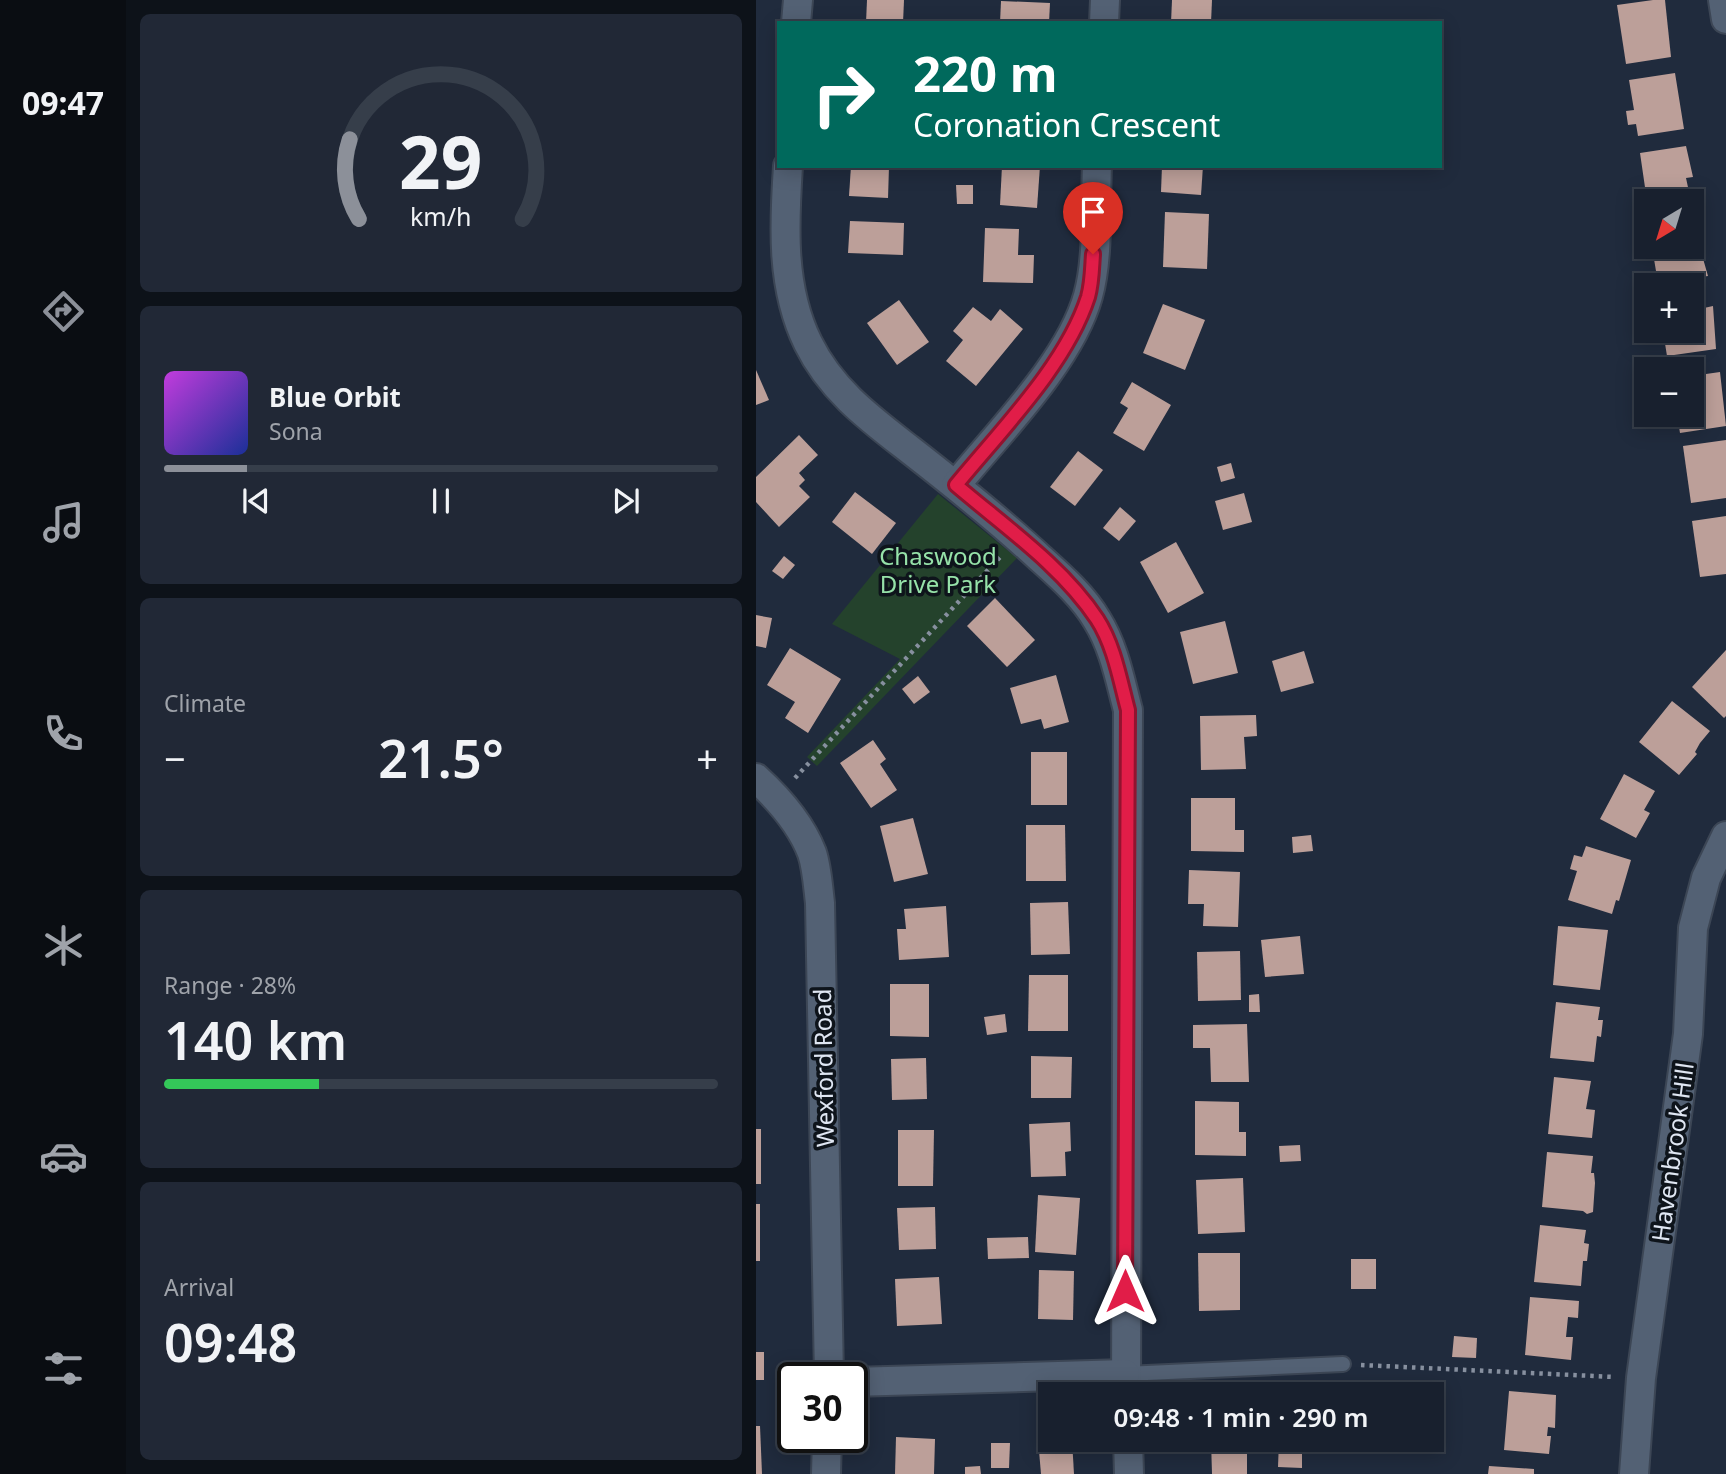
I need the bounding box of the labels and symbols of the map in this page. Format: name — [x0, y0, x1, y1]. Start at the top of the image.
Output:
pin — [1063, 182, 1123, 254]
north arrow — [1634, 189, 1704, 259]
park label: Chaswood Drive Park — [879, 539, 997, 600]
street label: Wexford Road — [805, 988, 841, 1148]
street label: Havenbrook Hill — [1643, 1060, 1701, 1244]
position arrow — [1088, 1254, 1162, 1328]
speed limit sign: 30 — [777, 1362, 868, 1453]

